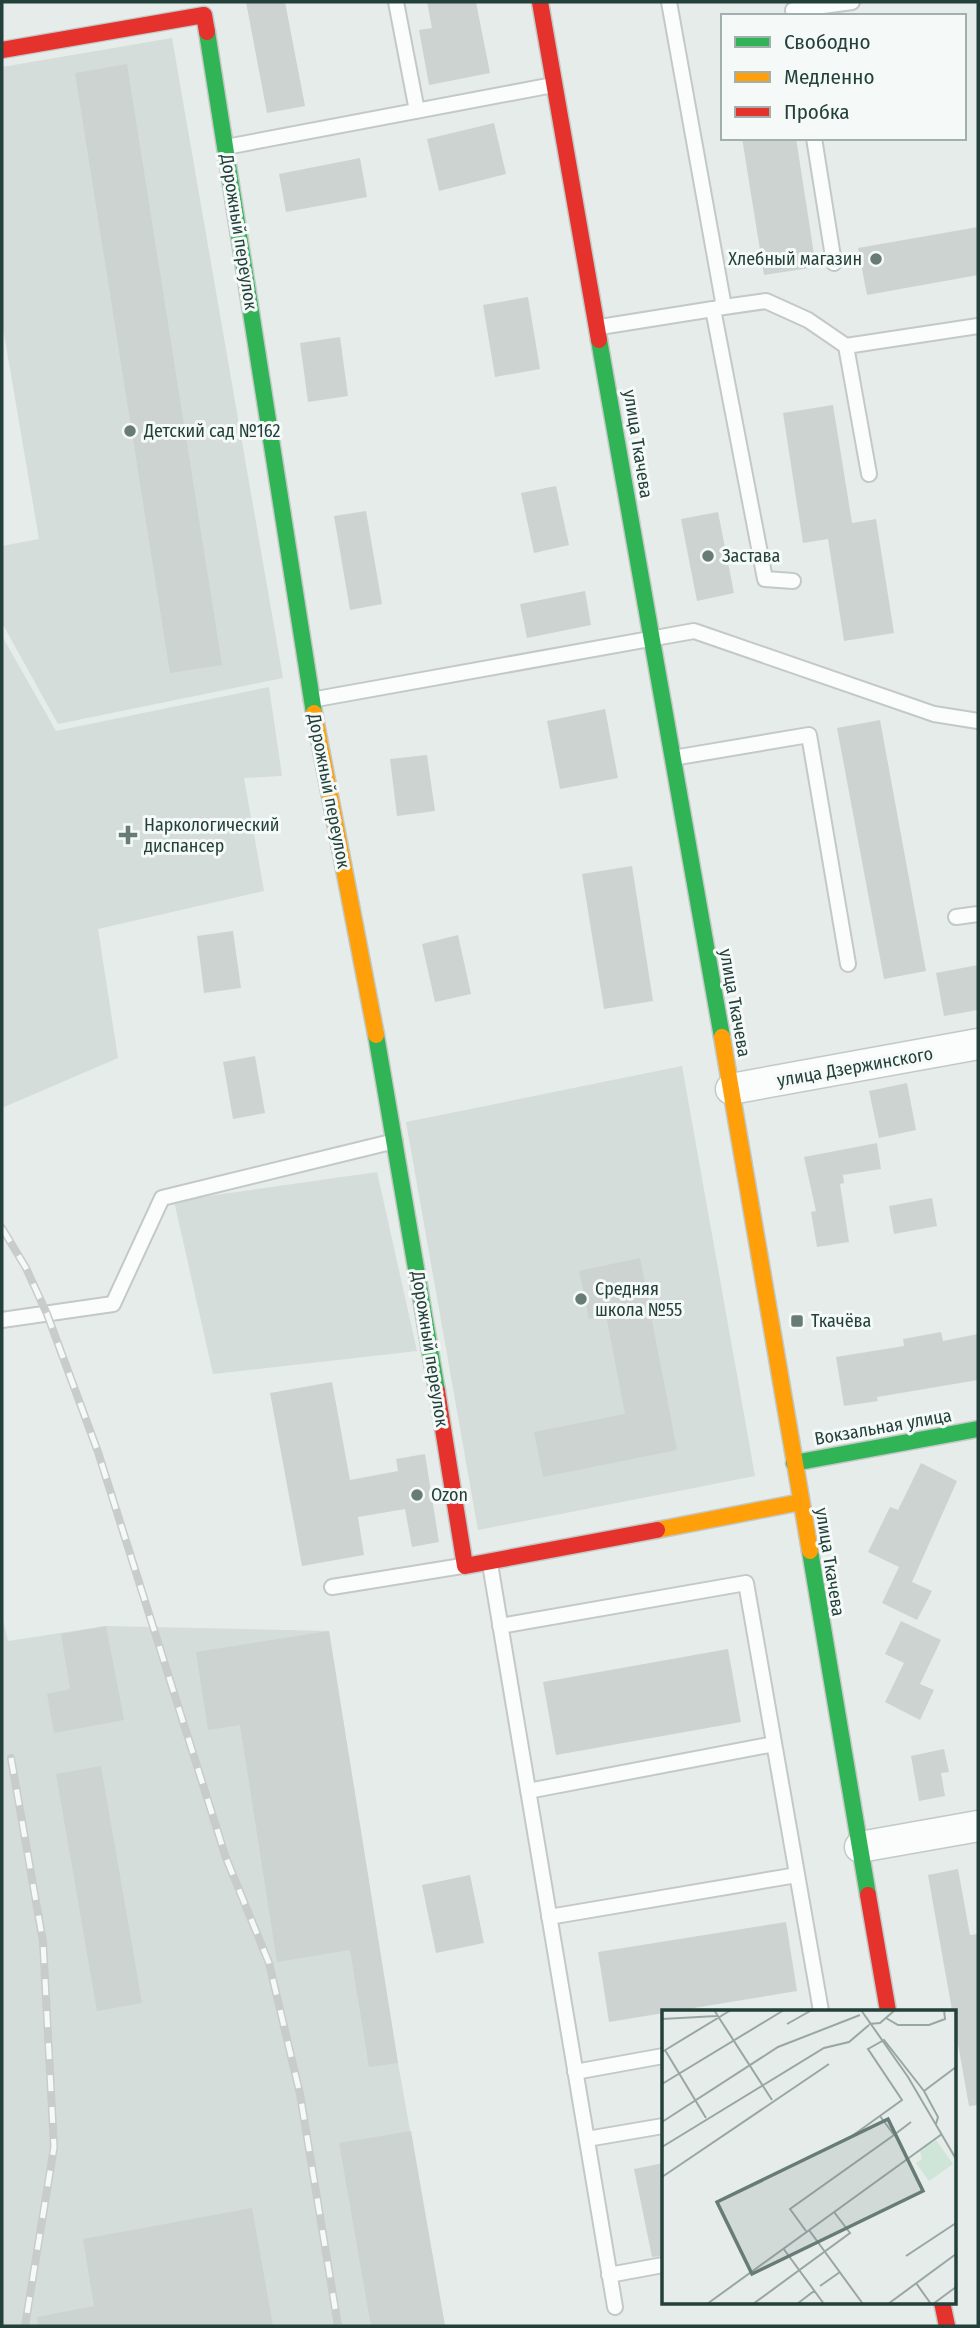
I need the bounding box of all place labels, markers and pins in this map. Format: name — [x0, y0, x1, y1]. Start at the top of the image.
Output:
place label: Хлебный магазин — [728, 248, 862, 270]
marker: Хлебный магазин — [868, 251, 884, 267]
place label: Детский сад №162 — [143, 420, 281, 442]
marker: Детский сад №162 — [122, 423, 138, 439]
place label: Застава — [722, 545, 780, 567]
marker: Застава — [700, 548, 716, 564]
place label: Наркологический диспансер — [144, 814, 280, 857]
marker: Наркологический диспансер — [118, 825, 138, 845]
place label: Средняя школа №55 — [595, 1278, 682, 1321]
marker: Средняя школа №55 — [573, 1291, 589, 1307]
place label: Ткачёва — [811, 1310, 871, 1332]
marker: Ткачёва — [789, 1313, 805, 1329]
place label: Ozon — [431, 1484, 468, 1506]
marker: Ozon — [409, 1487, 425, 1503]

